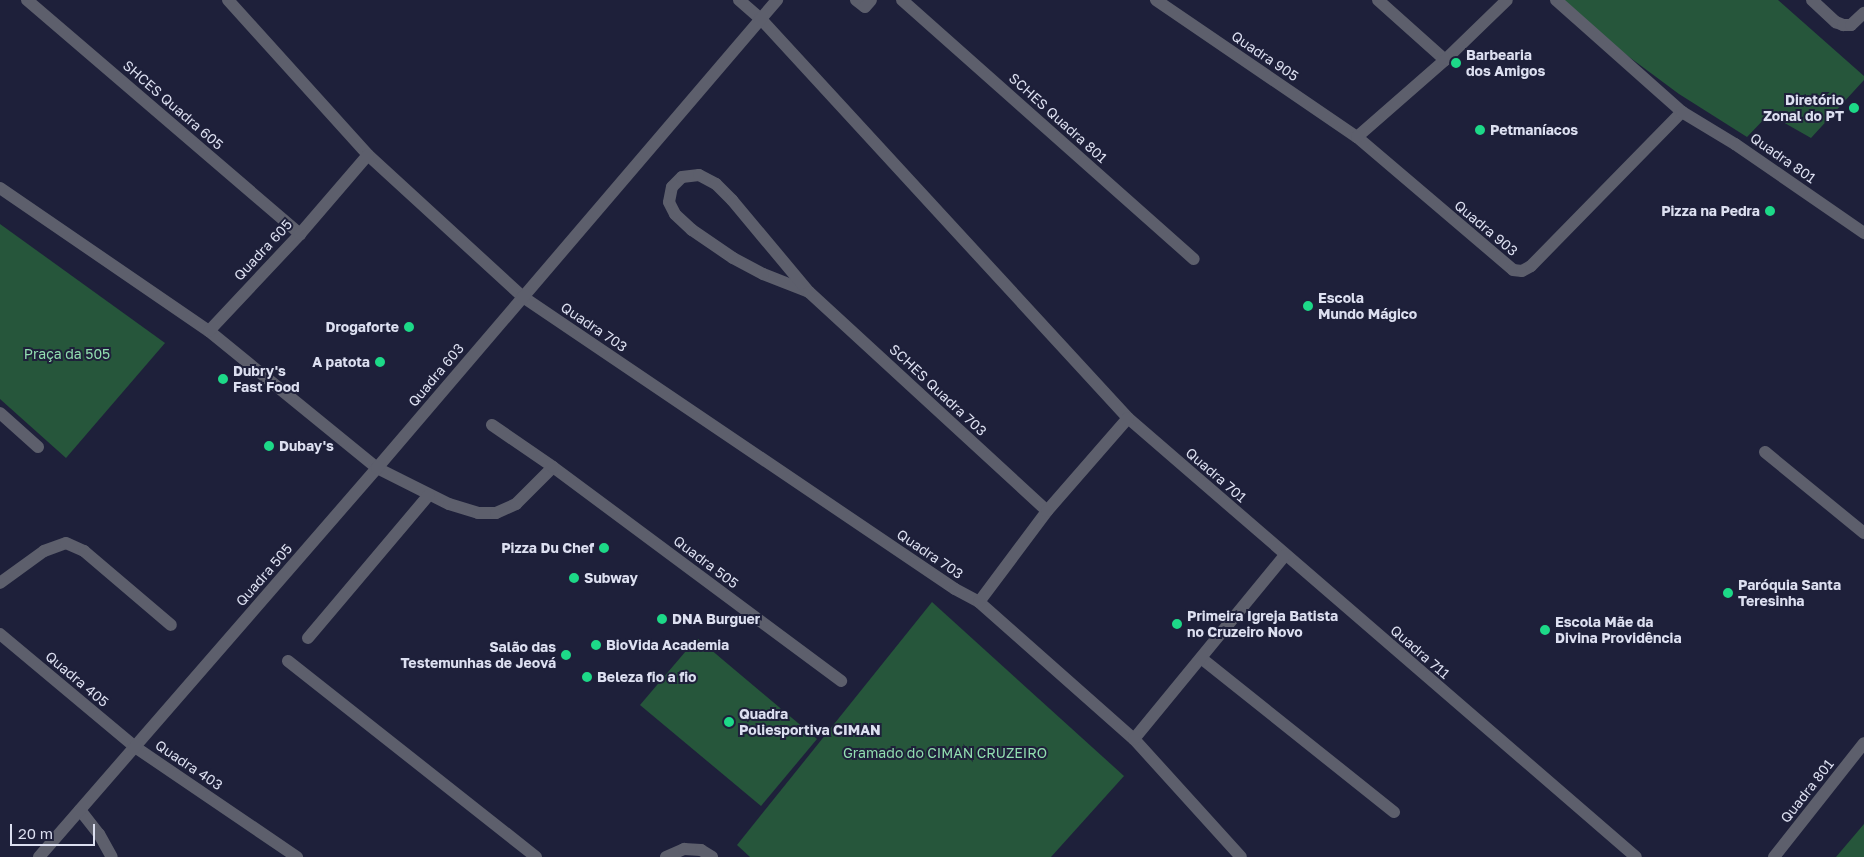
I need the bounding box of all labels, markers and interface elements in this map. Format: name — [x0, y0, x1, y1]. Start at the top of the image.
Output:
street label: Quadra 905 — [1228, 27, 1302, 85]
place label: Barbearia dos Amigos — [1466, 47, 1545, 80]
street label: SHCES Quadra 605 — [119, 57, 227, 153]
marker: Barbearia dos Amigos — [1450, 57, 1462, 69]
street label: SCHES Quadra 801 — [1005, 70, 1111, 166]
place label: Diretório Zonal do PT — [1763, 92, 1844, 124]
marker: Diretório Zonal do PT — [1848, 102, 1860, 114]
place label: Petmaníacos — [1490, 122, 1578, 138]
marker: Petmaníacos — [1474, 124, 1486, 136]
street label: Quadra 801 — [1747, 129, 1819, 187]
street label: Quadra 903 — [1451, 197, 1521, 259]
place label: Pizza na Pedra — [1661, 203, 1760, 219]
marker: Pizza na Pedra — [1764, 205, 1776, 217]
street label: Quadra 605 — [230, 216, 296, 284]
place label: Escola Mundo Mágico — [1318, 290, 1417, 322]
street label: Quadra 703 — [558, 299, 630, 355]
marker: Escola Mundo Mágico — [1302, 300, 1314, 312]
place label: Drogaforte — [326, 319, 399, 335]
marker: Drogaforte — [403, 321, 415, 333]
street label: Quadra 603 — [405, 340, 467, 410]
street label: SCHES Quadra 703 — [886, 341, 990, 439]
park label: Praça da 505 — [24, 346, 110, 362]
place label: A patota — [312, 354, 370, 370]
marker: A patota — [374, 356, 386, 368]
place label: Dubry's Fast Food — [233, 363, 300, 396]
marker: Dubry's Fast Food — [217, 373, 229, 385]
place label: Dubay's — [279, 438, 334, 454]
marker: Dubay's — [263, 440, 275, 452]
street label: Quadra 701 — [1182, 444, 1250, 506]
street label: Quadra 703 — [894, 526, 966, 582]
street label: Quadra 505 — [670, 532, 742, 592]
street label: Quadra 505 — [232, 540, 296, 610]
place label: Pizza Du Chef — [501, 540, 594, 556]
marker: Pizza Du Chef — [598, 542, 610, 554]
place label: Subway — [584, 570, 638, 586]
marker: Subway — [568, 572, 580, 584]
place label: Paróquia Santa Teresinha — [1738, 577, 1841, 610]
marker: Paróquia Santa Teresinha — [1722, 587, 1734, 599]
place label: Primeira Igreja Batista no Cruzeiro Novo — [1187, 608, 1338, 640]
place label: DNA Burguer — [672, 611, 760, 627]
marker: DNA Burguer — [656, 613, 668, 625]
place label: Escola Mãe da Divina Providência — [1555, 614, 1682, 646]
marker: Primeira Igreja Batista no Cruzeiro Novo — [1171, 618, 1183, 630]
street label: Quadra 711 — [1387, 622, 1453, 682]
marker: Escola Mãe da Divina Providência — [1539, 624, 1551, 636]
place label: BioVida Academia — [606, 637, 729, 653]
place label: Salão das Testemunhas de Jeová — [400, 639, 556, 672]
marker: BioVida Academia — [590, 639, 602, 651]
street label: Quadra 405 — [42, 648, 112, 710]
marker: Salão das Testemunhas de Jeová — [560, 649, 572, 661]
place label: Beleza fio a fio — [597, 669, 697, 685]
marker: Beleza fio a fio — [581, 671, 593, 683]
place label: Quadra Poliesportiva CIMAN — [739, 706, 881, 739]
marker: Quadra Poliesportiva CIMAN — [723, 716, 735, 728]
street label: Quadra 403 — [152, 736, 226, 794]
park label: Gramado do CIMAN CRUZEIRO — [843, 745, 1047, 761]
street label: Quadra 801 — [1777, 756, 1837, 826]
scale bar — [12, 814, 98, 846]
text: 20 m — [18, 824, 53, 842]

